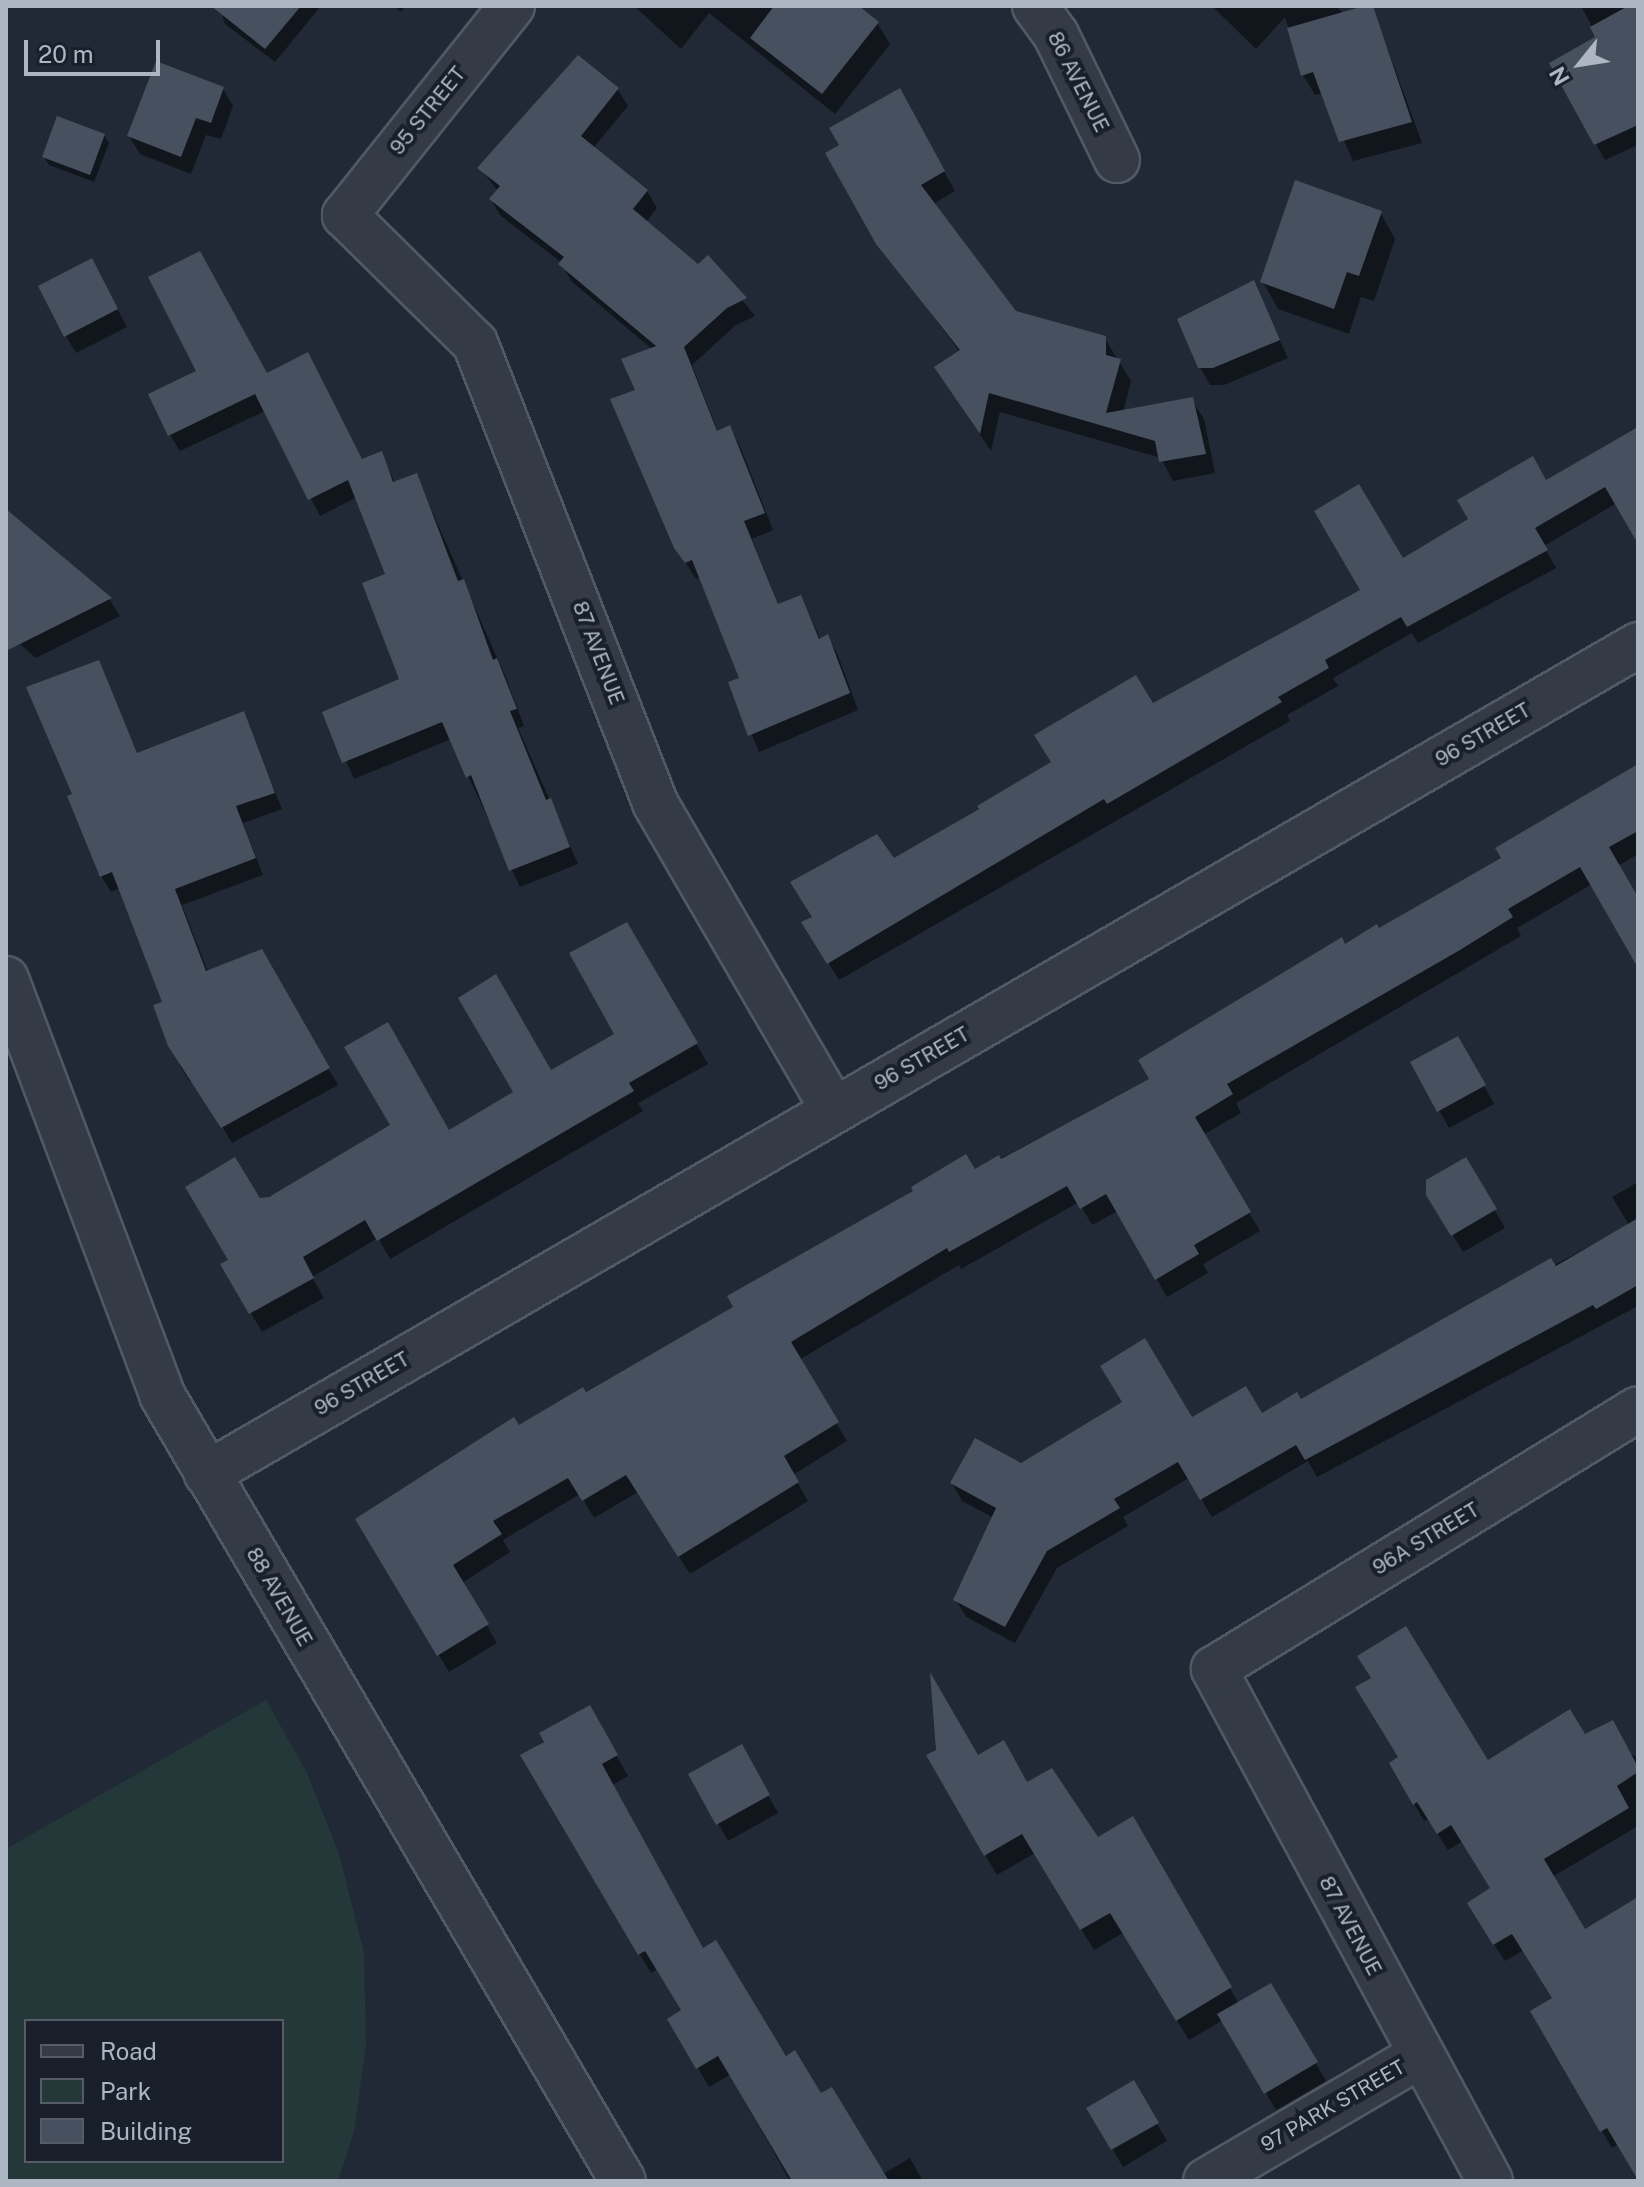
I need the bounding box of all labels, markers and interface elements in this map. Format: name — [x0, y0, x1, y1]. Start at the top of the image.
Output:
scale bar — [28, 24, 164, 74]
north arrow — [1540, 24, 1620, 104]
street label: 86 AVENUE — [1042, 28, 1114, 136]
text: 20 m — [38, 40, 94, 68]
street label: 95 STREET — [385, 62, 471, 160]
text: N — [1544, 62, 1575, 90]
street label: 87 AVENUE — [567, 598, 629, 708]
street label: 96 STREET — [1431, 698, 1535, 772]
street label: 96 STREET — [870, 1022, 974, 1096]
street label: 96 STREET — [310, 1347, 414, 1421]
street label: 96A STREET — [1369, 1498, 1483, 1580]
street label: 88 AVENUE — [241, 1543, 317, 1651]
street label: 87 AVENUE — [1314, 1872, 1386, 1980]
legend — [24, 2019, 284, 2163]
text: Road — [100, 2037, 157, 2065]
street label: 97 PARK STREET — [1257, 2055, 1409, 2157]
text: Park — [100, 2077, 151, 2105]
text: Building — [100, 2117, 192, 2145]

